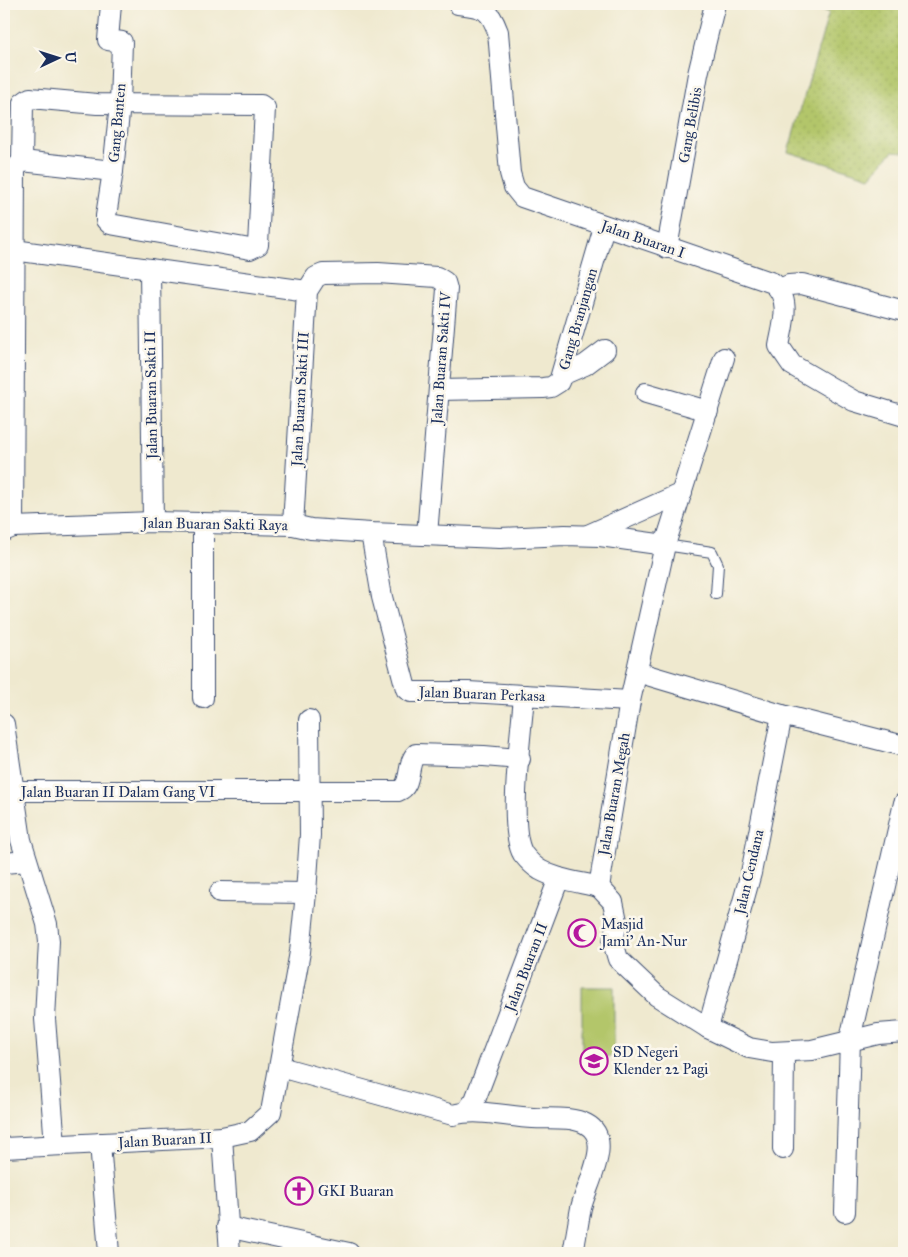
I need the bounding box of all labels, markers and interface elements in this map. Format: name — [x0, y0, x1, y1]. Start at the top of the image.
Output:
north arrow — [32, 32, 82, 82]
text: U — [62, 51, 79, 64]
street label: Gang Banten — [105, 83, 129, 163]
street label: Gang Belibis — [674, 86, 706, 164]
street label: Jalan Buaran I — [596, 216, 687, 263]
street label: Gang Branjangan — [555, 266, 601, 372]
street label: Jalan Buaran Sakti IV — [427, 291, 456, 427]
street label: Jalan Buaran Sakti II — [141, 330, 162, 462]
street label: Jalan Buaran Sakti III — [287, 331, 314, 469]
street label: Jalan Buaran Sakti Raya — [140, 514, 289, 535]
street label: Jalan Buaran Perkasa — [416, 683, 546, 706]
street label: Jalan Buaran Megah — [594, 730, 635, 859]
street label: Jalan Buaran II Dalam Gang VI — [19, 783, 215, 802]
street label: Jalan Cendana — [730, 827, 769, 918]
place label: Masjid Jami' An-Nur — [599, 915, 688, 951]
mosque icon: Masjid Jami' An-Nur — [567, 918, 597, 948]
street label: Jalan Buaran II — [500, 920, 552, 1016]
place label: SD Negeri Klender 22 Pagi — [613, 1043, 708, 1078]
school or university icon: SD Negeri Klender 22 Pagi — [579, 1046, 609, 1076]
street label: Jalan Buaran II — [115, 1129, 213, 1153]
church icon: GKI Buaran — [284, 1176, 314, 1206]
place label: GKI Buaran — [318, 1182, 394, 1200]

